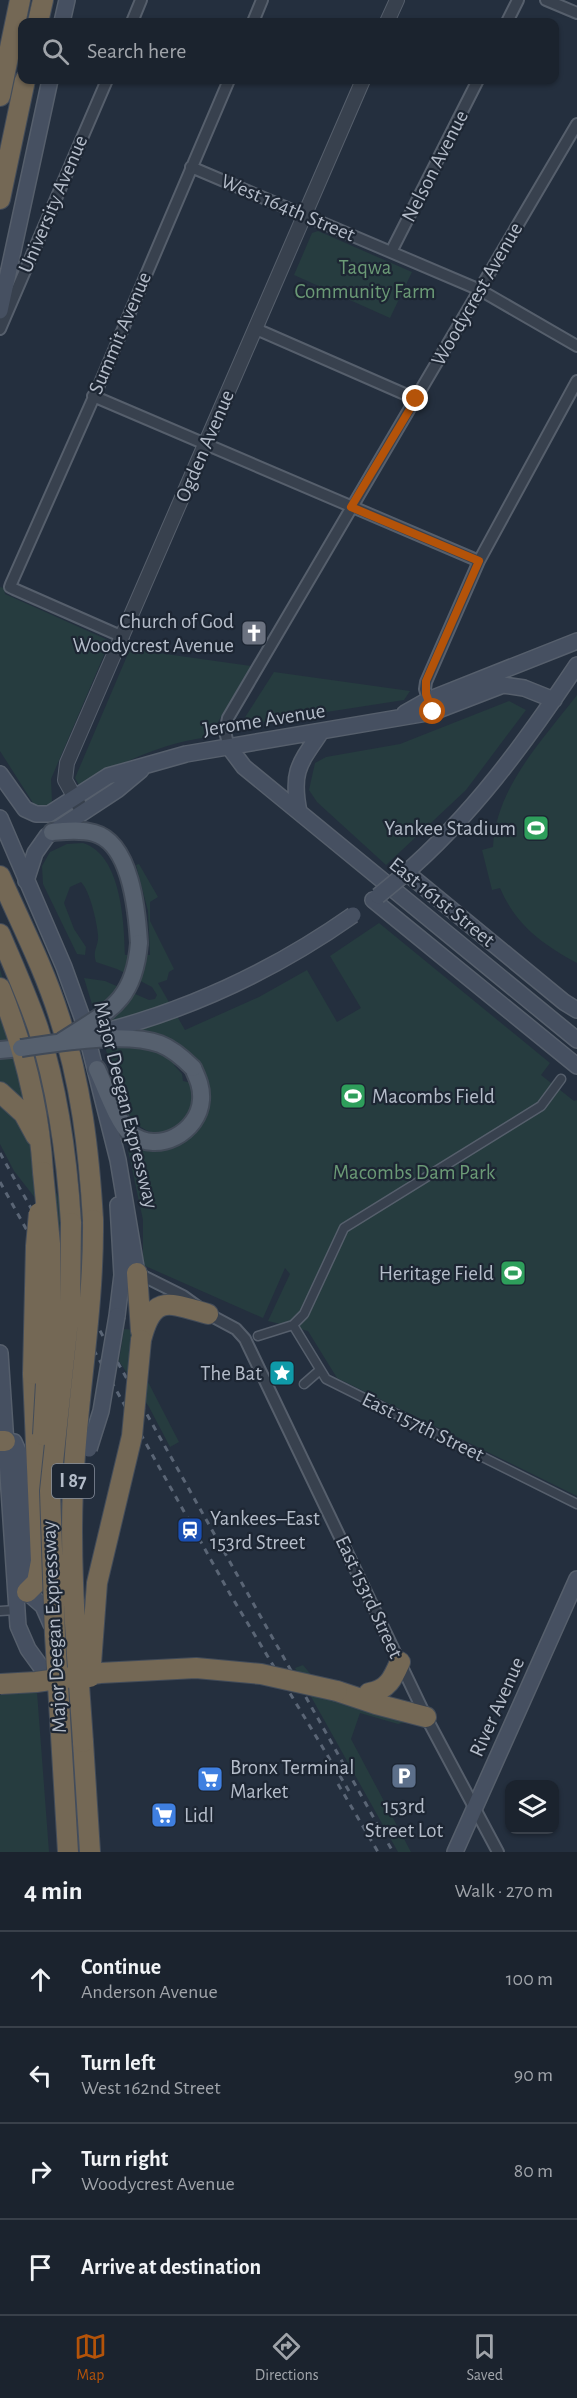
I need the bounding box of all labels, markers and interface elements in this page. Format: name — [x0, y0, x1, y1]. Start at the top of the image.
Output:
search box — [18, 18, 559, 84]
icon: search — [39, 35, 72, 68]
text: Search here — [87, 40, 186, 62]
street label: Nelson Avenue — [398, 107, 472, 225]
street label: University Avenue — [15, 132, 91, 276]
street label: West 164th Street — [218, 170, 358, 246]
street label: Woodycrest Avenue — [428, 219, 526, 369]
park label: Taqwa Community Farm — [294, 257, 436, 302]
street label: Summit Avenue — [85, 269, 155, 397]
route end — [402, 385, 428, 411]
street label: Ogden Avenue — [172, 387, 238, 505]
place label: Church of God Woodycrest Avenue — [73, 611, 234, 656]
church icon: Church of God Woodycrest Avenue — [239, 618, 269, 648]
route start — [419, 698, 445, 724]
street label: Jerome Avenue — [201, 700, 327, 740]
sports icon: Yankee Stadium — [521, 813, 551, 843]
place label: Yankee Stadium — [384, 818, 516, 839]
street label: East 161st Street — [385, 853, 499, 951]
street label: Major Deegan Expressway — [90, 999, 162, 1211]
sports icon: Macombs Field — [338, 1081, 368, 1111]
place label: Macombs Field — [372, 1086, 495, 1107]
park label: Macombs Dam Park — [333, 1162, 496, 1183]
sports icon: Heritage Field — [498, 1258, 528, 1288]
place label: Heritage Field — [379, 1263, 494, 1284]
place icon: The Bat — [267, 1358, 297, 1388]
place label: The Bat — [200, 1363, 262, 1384]
street label: East 157th Street — [359, 1388, 487, 1466]
road number: I 87 — [52, 1464, 94, 1498]
place label: Yankees–East 153rd Street — [210, 1508, 320, 1553]
station icon: Yankees–East 153rd Street — [175, 1515, 205, 1545]
street label: Major Deegan Expressway — [38, 1520, 70, 1734]
street label: East 153rd Street — [331, 1533, 407, 1662]
street label: River Avenue — [466, 1654, 528, 1760]
place label: Bronx Terminal Market — [230, 1757, 354, 1802]
parking icon: 153rd Street Lot — [389, 1761, 419, 1791]
supermarket icon: Bronx Terminal Market — [195, 1764, 225, 1794]
map controls — [505, 1780, 559, 1834]
button: layers — [505, 1780, 559, 1834]
place label: 153rd Street Lot — [365, 1796, 443, 1841]
supermarket icon: Lidl — [149, 1800, 179, 1830]
place label: Lidl — [184, 1805, 214, 1826]
text: 4 min — [24, 1878, 83, 1904]
text: Walk · 270 m — [454, 1881, 553, 1901]
text: Continue — [81, 1956, 161, 1978]
icon: ahead — [24, 1963, 57, 1996]
text: 100 m — [506, 1969, 553, 1989]
text: Anderson Avenue — [81, 1982, 218, 2002]
text: Turn left — [81, 2052, 155, 2074]
icon: left — [24, 2059, 57, 2092]
text: 90 m — [514, 2065, 553, 2085]
text: West 162nd Street — [81, 2078, 221, 2098]
text: Turn right — [81, 2148, 168, 2170]
icon: right — [24, 2155, 57, 2188]
text: 80 m — [514, 2161, 553, 2181]
text: Woodycrest Avenue — [81, 2174, 235, 2194]
icon: arrive — [24, 2251, 57, 2284]
text: Arrive at destination — [81, 2256, 261, 2278]
tab: Map — [74, 2330, 107, 2385]
tab: Directions — [255, 2330, 319, 2385]
tab: Saved — [466, 2330, 503, 2385]

